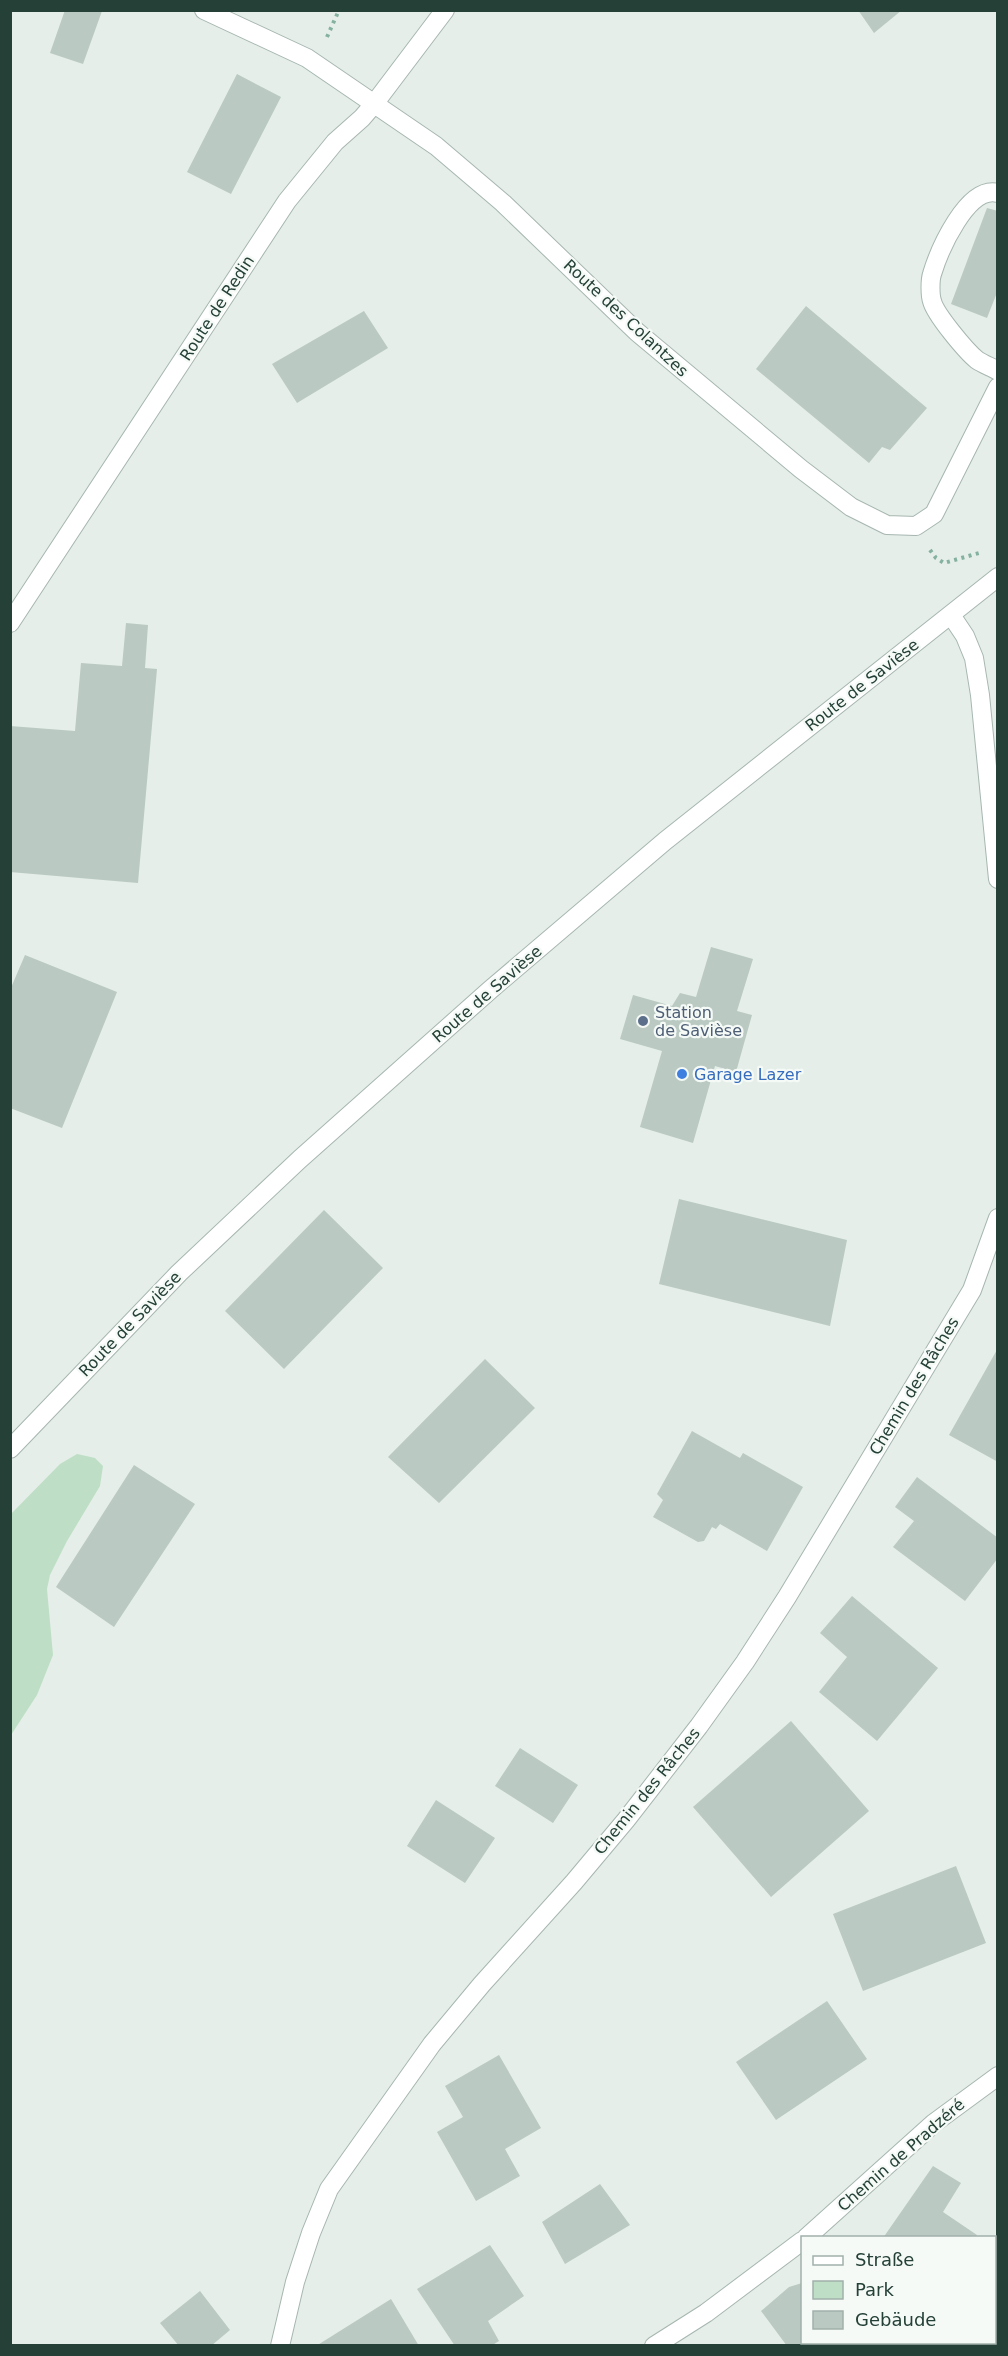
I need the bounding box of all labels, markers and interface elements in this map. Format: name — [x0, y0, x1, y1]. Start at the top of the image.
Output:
street label: Route de Redin — [176, 252, 258, 364]
street label: Route des Colantzes — [560, 255, 692, 381]
street label: Route de Savièse — [802, 635, 922, 735]
street label: Route de Savièse — [428, 941, 546, 1047]
place label: Station de Savièse — [655, 1003, 742, 1040]
marker: Station de Savièse — [636, 1014, 650, 1028]
place label: Garage Lazer — [694, 1065, 802, 1084]
marker: Garage Lazer — [675, 1067, 689, 1081]
street label: Route de Savièse — [75, 1268, 185, 1380]
street label: Chemin des Râches — [865, 1314, 963, 1458]
street label: Chemin des Râches — [590, 1724, 704, 1858]
street label: Chemin de Pradzéré — [834, 2095, 968, 2215]
legend — [801, 2236, 996, 2344]
text: Straße — [855, 2249, 914, 2270]
text: Park — [855, 2279, 894, 2300]
text: Gebäude — [855, 2309, 936, 2330]

